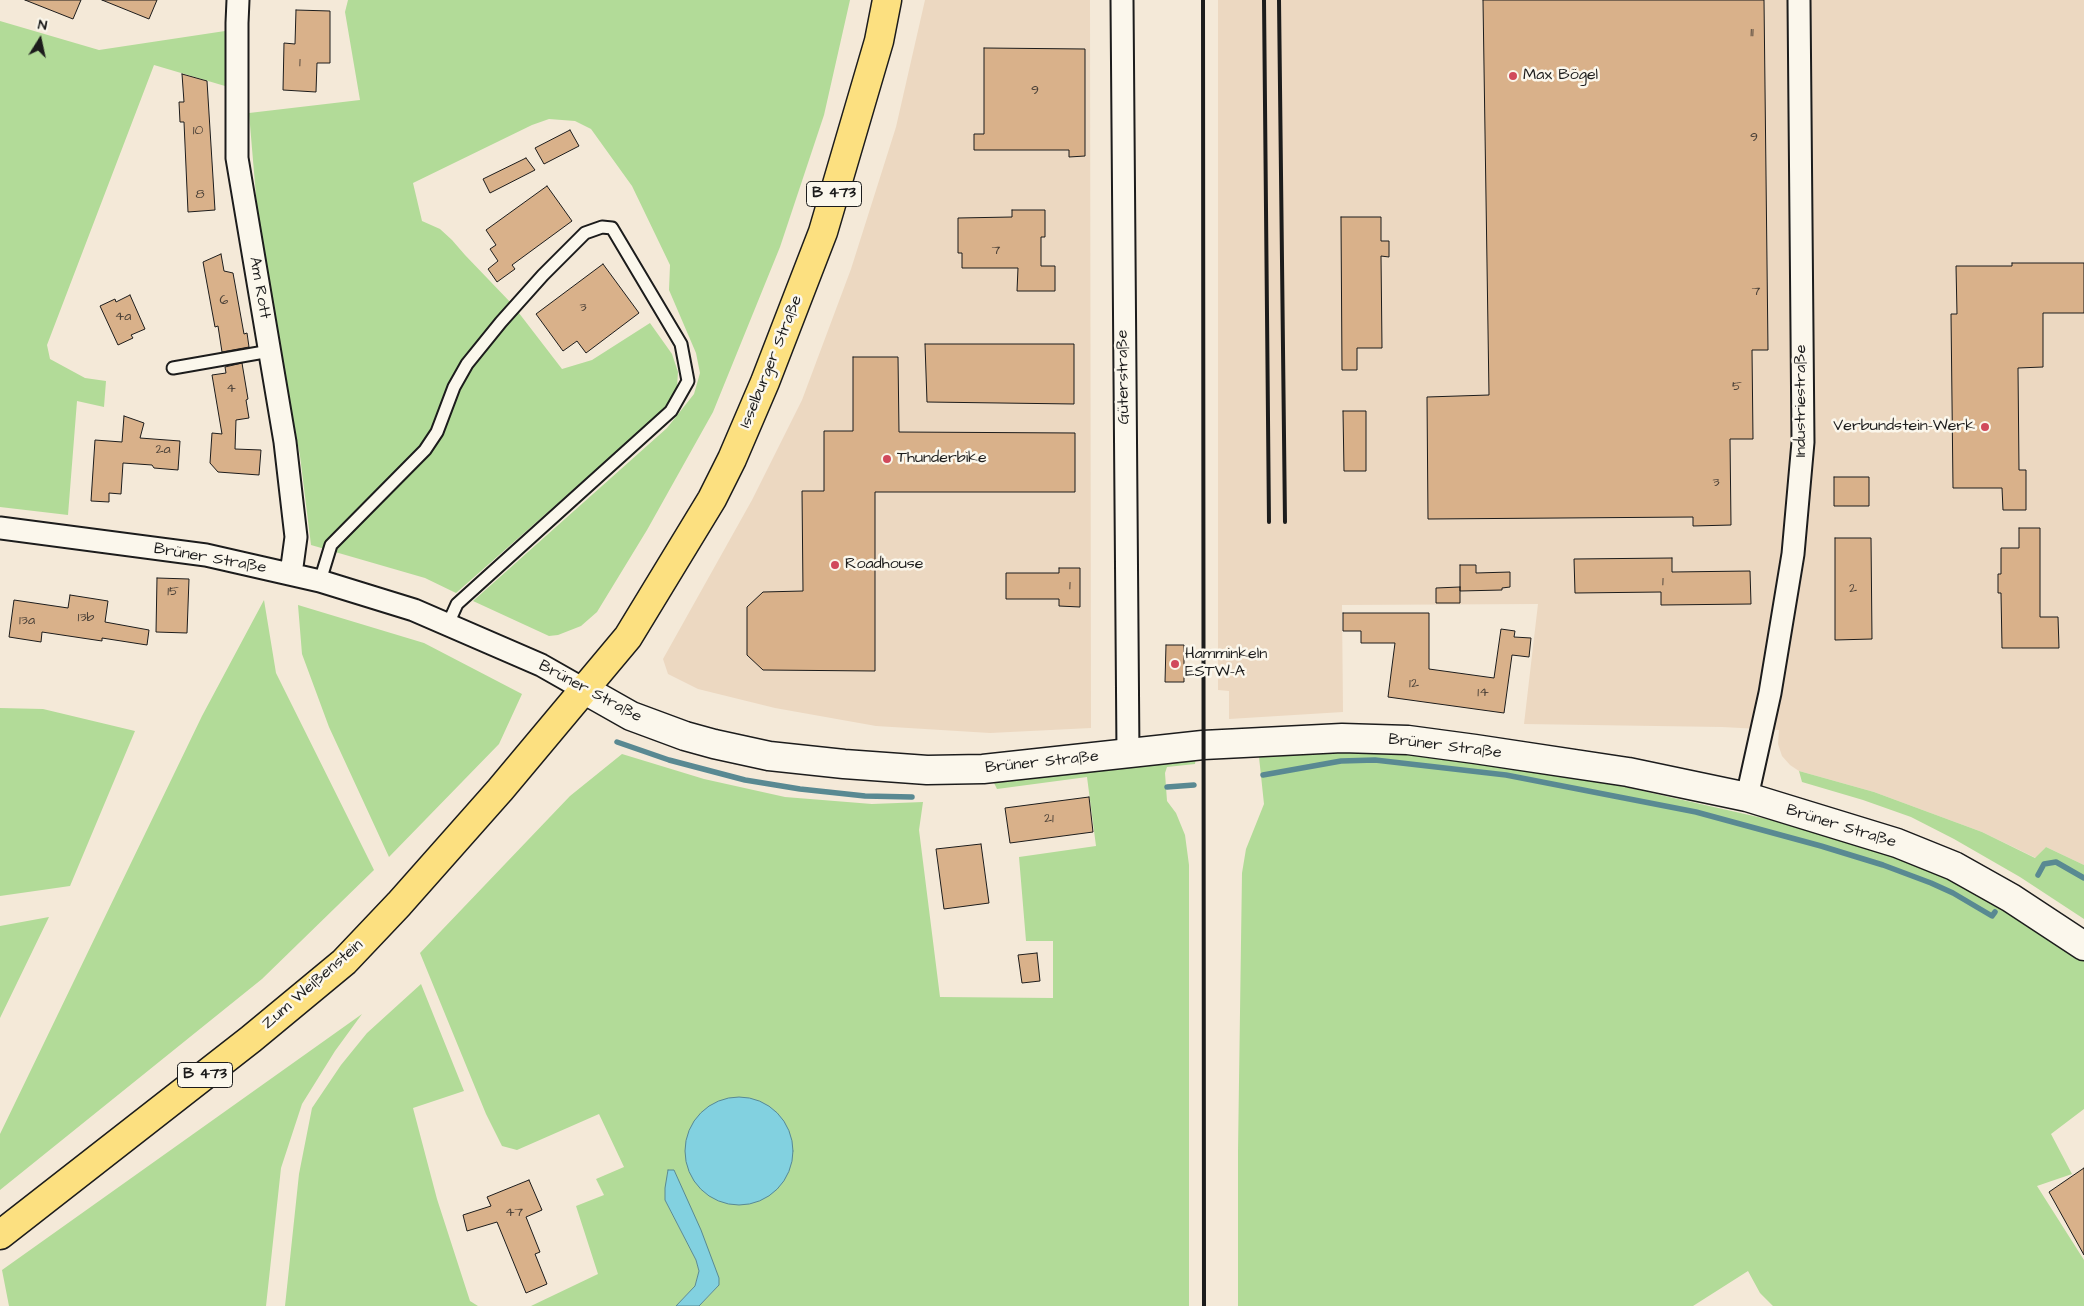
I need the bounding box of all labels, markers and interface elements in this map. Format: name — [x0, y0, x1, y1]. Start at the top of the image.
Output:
north arrow — [15, 15, 65, 65]
text: N — [37, 15, 49, 36]
house number: 11 — [1750, 25, 1754, 41]
house number: 1 — [299, 55, 301, 71]
place label: Max Bögel — [1523, 66, 1598, 86]
marker: Max Bögel — [1507, 70, 1519, 82]
house number: 9 — [1031, 83, 1039, 99]
house number: 10 — [193, 123, 203, 139]
house number: 9 — [1750, 130, 1758, 146]
road number: B 473 — [806, 182, 862, 206]
house number: 8 — [195, 187, 205, 203]
house number: 7 — [992, 243, 1000, 259]
street label: Am Rott — [244, 256, 274, 320]
house number: 7 — [1752, 284, 1760, 300]
house number: 6 — [220, 293, 228, 309]
street label: Isselburger Straße — [737, 293, 807, 431]
house number: 3 — [579, 300, 587, 316]
house number: 4a — [115, 309, 131, 325]
street label: Güterstraße — [1114, 330, 1134, 424]
street label: Industriestraße — [1792, 345, 1812, 457]
house number: 5 — [1732, 379, 1742, 395]
house number: 4 — [226, 381, 236, 397]
place label: Verbundstein-Werk — [1833, 417, 1975, 437]
marker: Verbundstein-Werk — [1979, 421, 1991, 433]
house number: 2a — [155, 442, 171, 458]
place label: Thunderbike — [897, 449, 987, 469]
marker: Thunderbike — [881, 453, 893, 465]
house number: 3 — [1712, 475, 1720, 491]
street label: Brüner Straße — [152, 540, 268, 578]
place label: Roadhouse — [845, 555, 923, 575]
marker: Roadhouse — [829, 559, 841, 571]
house number: 1 — [1662, 574, 1664, 590]
house number: 1 — [1069, 578, 1071, 594]
house number: 2 — [1849, 581, 1857, 597]
house number: 15 — [167, 584, 179, 600]
house number: 13b — [78, 610, 94, 626]
house number: 13a — [19, 613, 35, 629]
place label: Hamminkeln ESTW-A — [1185, 645, 1267, 683]
street label: Brüner Straße — [535, 657, 645, 727]
marker: Hamminkeln ESTW-A — [1169, 658, 1181, 670]
house number: 12 — [1409, 676, 1419, 692]
house number: 14 — [1477, 685, 1489, 701]
street label: Brüner Straße — [1387, 731, 1503, 763]
street label: Brüner Straße — [984, 747, 1100, 779]
street label: Brüner Straße — [1784, 801, 1898, 853]
house number: 21 — [1044, 811, 1054, 827]
street label: Zum Weißenstein — [259, 936, 367, 1034]
road number: B 473 — [178, 1062, 232, 1088]
house number: 47 — [505, 1205, 523, 1221]

